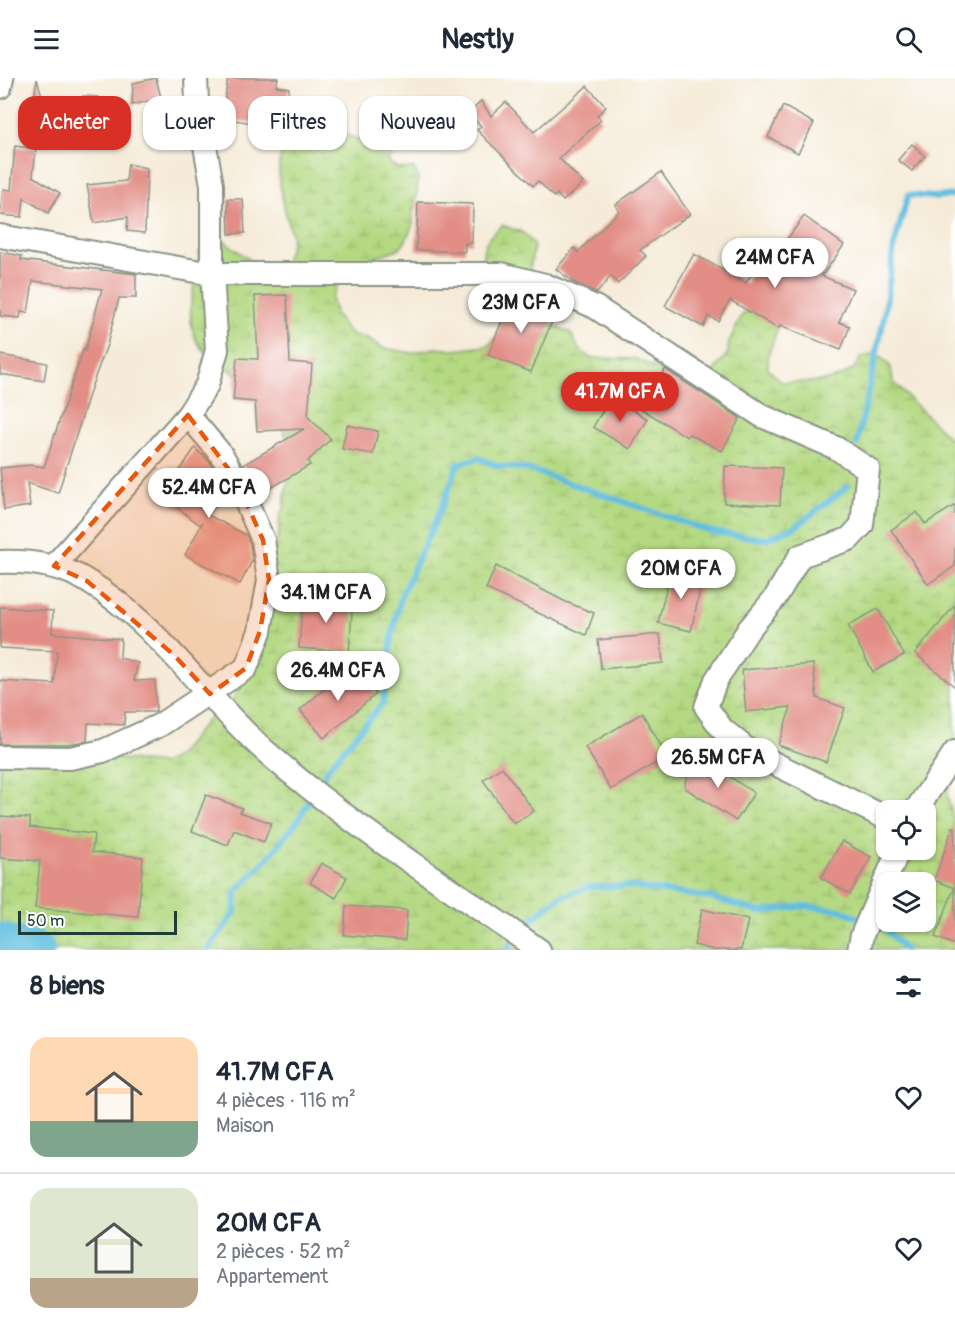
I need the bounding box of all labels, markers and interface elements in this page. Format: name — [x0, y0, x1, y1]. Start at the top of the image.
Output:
icon: menu — [30, 23, 63, 56]
text: Nestly — [441, 23, 514, 56]
icon: search — [892, 23, 925, 56]
chip: Acheter — [18, 96, 131, 150]
chip: Louer — [143, 96, 236, 150]
chip: Filtres — [248, 96, 347, 150]
chip: Nouveau — [359, 96, 477, 150]
pin: 24M CFA — [720, 238, 830, 289]
text: 24M CFA — [736, 245, 814, 270]
pin: 23M CFA — [466, 283, 576, 334]
text: 23M CFA — [482, 290, 560, 315]
pin: 41.7M CFA — [551, 372, 689, 423]
text: 41.7M CFA — [575, 379, 665, 404]
pin: 52.4M CFA — [140, 468, 278, 519]
text: 52.4M CFA — [162, 475, 256, 500]
pin: 20M CFA — [626, 549, 736, 600]
text: 20M CFA — [641, 556, 721, 581]
pin: 34.1M CFA — [257, 573, 395, 624]
text: 34.1M CFA — [280, 580, 372, 605]
pin: 26.4M CFA — [269, 651, 407, 702]
text: 26.4M CFA — [291, 658, 385, 683]
pin: 26.5M CFA — [649, 738, 787, 789]
text: 26.5M CFA — [671, 745, 765, 770]
map controls — [876, 800, 936, 932]
button: locate — [876, 800, 936, 860]
button: layers — [876, 872, 936, 932]
scale bar — [18, 908, 177, 936]
text: 50 m — [27, 911, 64, 931]
text: 8 biens — [30, 970, 104, 1002]
icon: filters — [892, 970, 925, 1003]
text: 41.7M CFA — [216, 1056, 334, 1088]
icon: home — [78, 1061, 150, 1133]
icon: heart — [892, 1081, 925, 1114]
text: 4 pièces · 116 m² — [216, 1088, 356, 1113]
text: Maison — [216, 1113, 274, 1138]
text: 20M CFA — [216, 1207, 321, 1239]
icon: home — [78, 1212, 150, 1284]
icon: heart — [892, 1232, 925, 1265]
text: 2 pièces · 52 m² — [216, 1239, 350, 1264]
text: Appartement — [216, 1264, 328, 1289]

